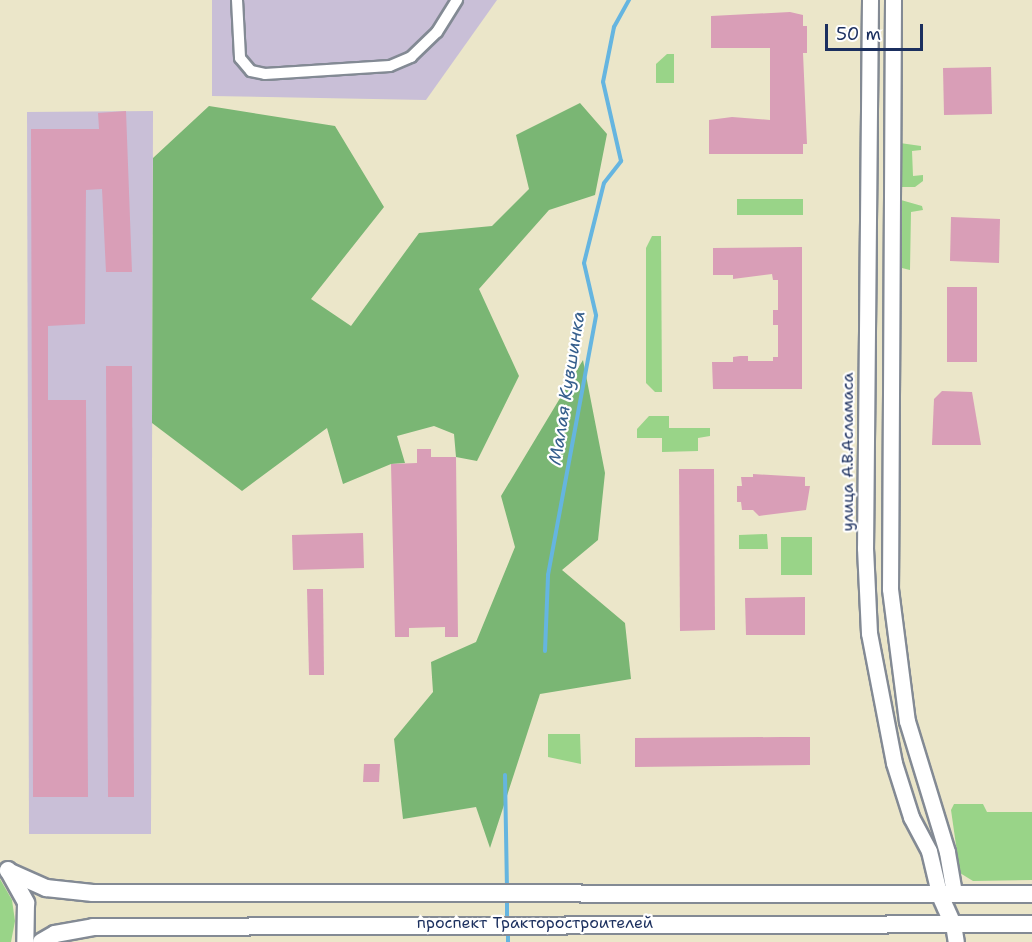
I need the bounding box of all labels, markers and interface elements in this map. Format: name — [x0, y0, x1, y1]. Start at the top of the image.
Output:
scale bar — [828, 12, 926, 50]
text: 50 m — [836, 22, 881, 46]
water label: Малая Кувшинка — [544, 309, 590, 467]
street label: улица А.В.Асламаса — [838, 373, 858, 531]
street label: проспект Тракторостроителей — [417, 913, 653, 933]

